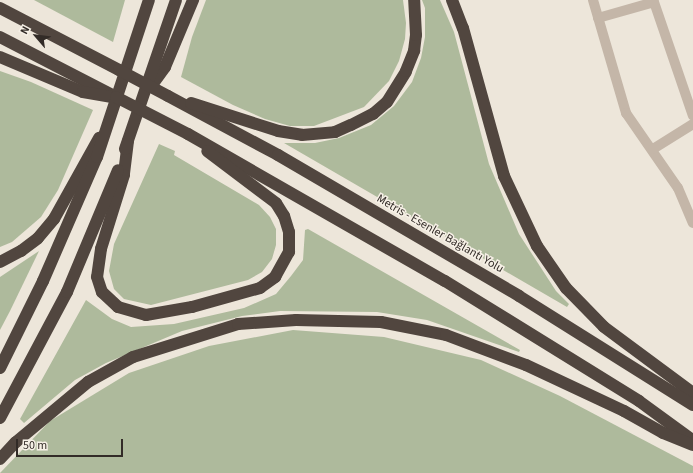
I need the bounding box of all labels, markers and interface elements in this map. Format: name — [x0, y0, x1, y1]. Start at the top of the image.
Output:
north arrow — [16, 16, 56, 56]
text: N — [17, 23, 33, 37]
street label: Metris - Esenler Bağlantı Yolu — [374, 192, 506, 276]
scale bar — [18, 431, 125, 457]
text: 50 m — [23, 437, 47, 454]

